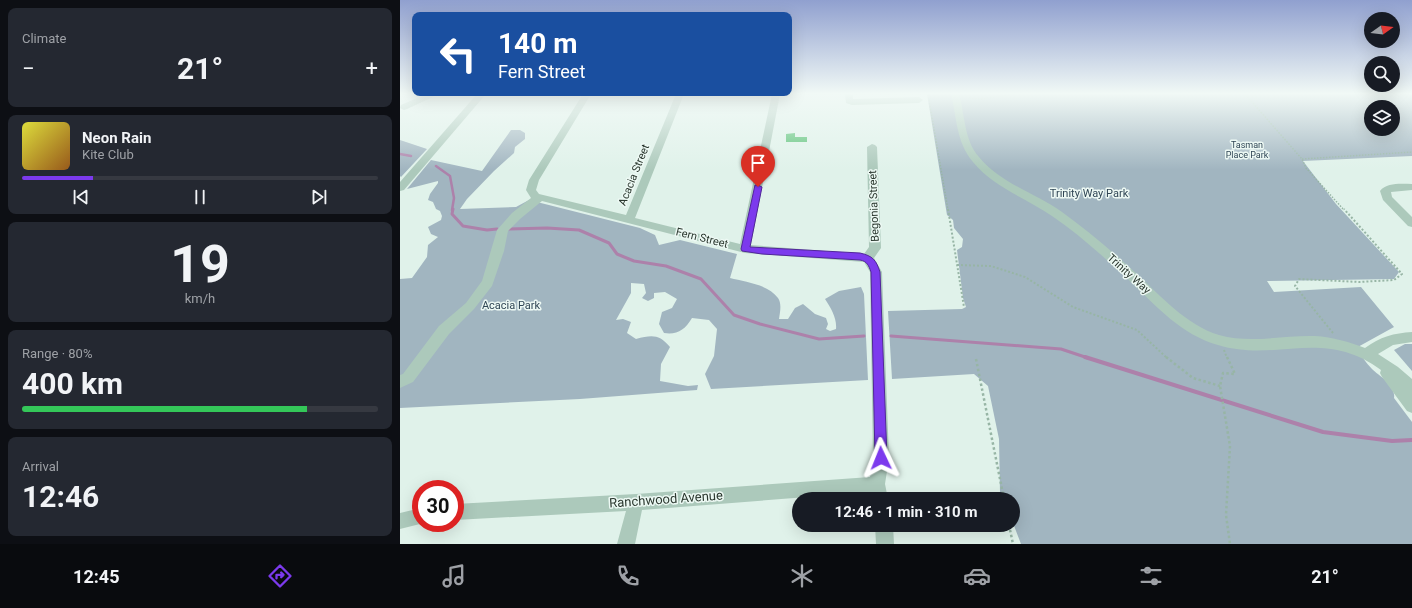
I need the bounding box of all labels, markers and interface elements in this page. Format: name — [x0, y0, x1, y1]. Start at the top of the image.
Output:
north arrow — [1364, 12, 1400, 48]
map controls — [1364, 12, 1400, 136]
text: 140 m — [498, 27, 577, 60]
icon: left — [432, 28, 484, 80]
text: Climate — [22, 31, 66, 46]
text: 21° — [177, 51, 223, 86]
text: − — [22, 56, 35, 81]
text: + — [366, 56, 378, 81]
button: search — [1364, 56, 1400, 92]
text: Fern Street — [498, 61, 585, 82]
button: layers — [1364, 100, 1400, 136]
text: Neon Rain — [82, 129, 151, 147]
park label: Tasman Place Park — [1226, 140, 1269, 160]
street label: Acacia Street — [616, 142, 652, 208]
pin — [741, 146, 775, 187]
text: Kite Club — [82, 147, 134, 162]
icon: arrive — [747, 152, 769, 174]
street label: Begonia Street — [866, 170, 882, 242]
icon: previous — [70, 186, 92, 208]
icon: pause — [189, 186, 211, 208]
icon: next — [308, 186, 330, 208]
park label: Trinity Way Park — [1050, 187, 1129, 200]
street label: Fern Street — [675, 225, 730, 251]
text: 19 — [170, 234, 230, 295]
street label: Trinity Way — [1105, 251, 1154, 297]
text: km/h — [185, 291, 215, 306]
park label: Acacia Park — [482, 299, 541, 312]
text: Range · 80% — [22, 346, 92, 361]
text: 400 km — [22, 366, 123, 401]
position arrow — [860, 437, 902, 479]
text: Arrival — [22, 459, 59, 474]
text: 12:46 — [22, 479, 99, 514]
speed limit sign: 30 — [412, 480, 464, 532]
street label: Ranchwood Avenue — [609, 488, 723, 510]
text: 12:46 · 1 min · 310 m — [835, 503, 977, 521]
icon: directions — [266, 562, 294, 590]
icon: music — [440, 562, 468, 590]
icon: phone — [614, 562, 642, 590]
icon: climate — [788, 562, 816, 590]
icon: car — [963, 562, 991, 590]
icon: filters — [1137, 562, 1165, 590]
text: 12:45 — [73, 566, 120, 587]
text: 21° — [1311, 566, 1339, 587]

